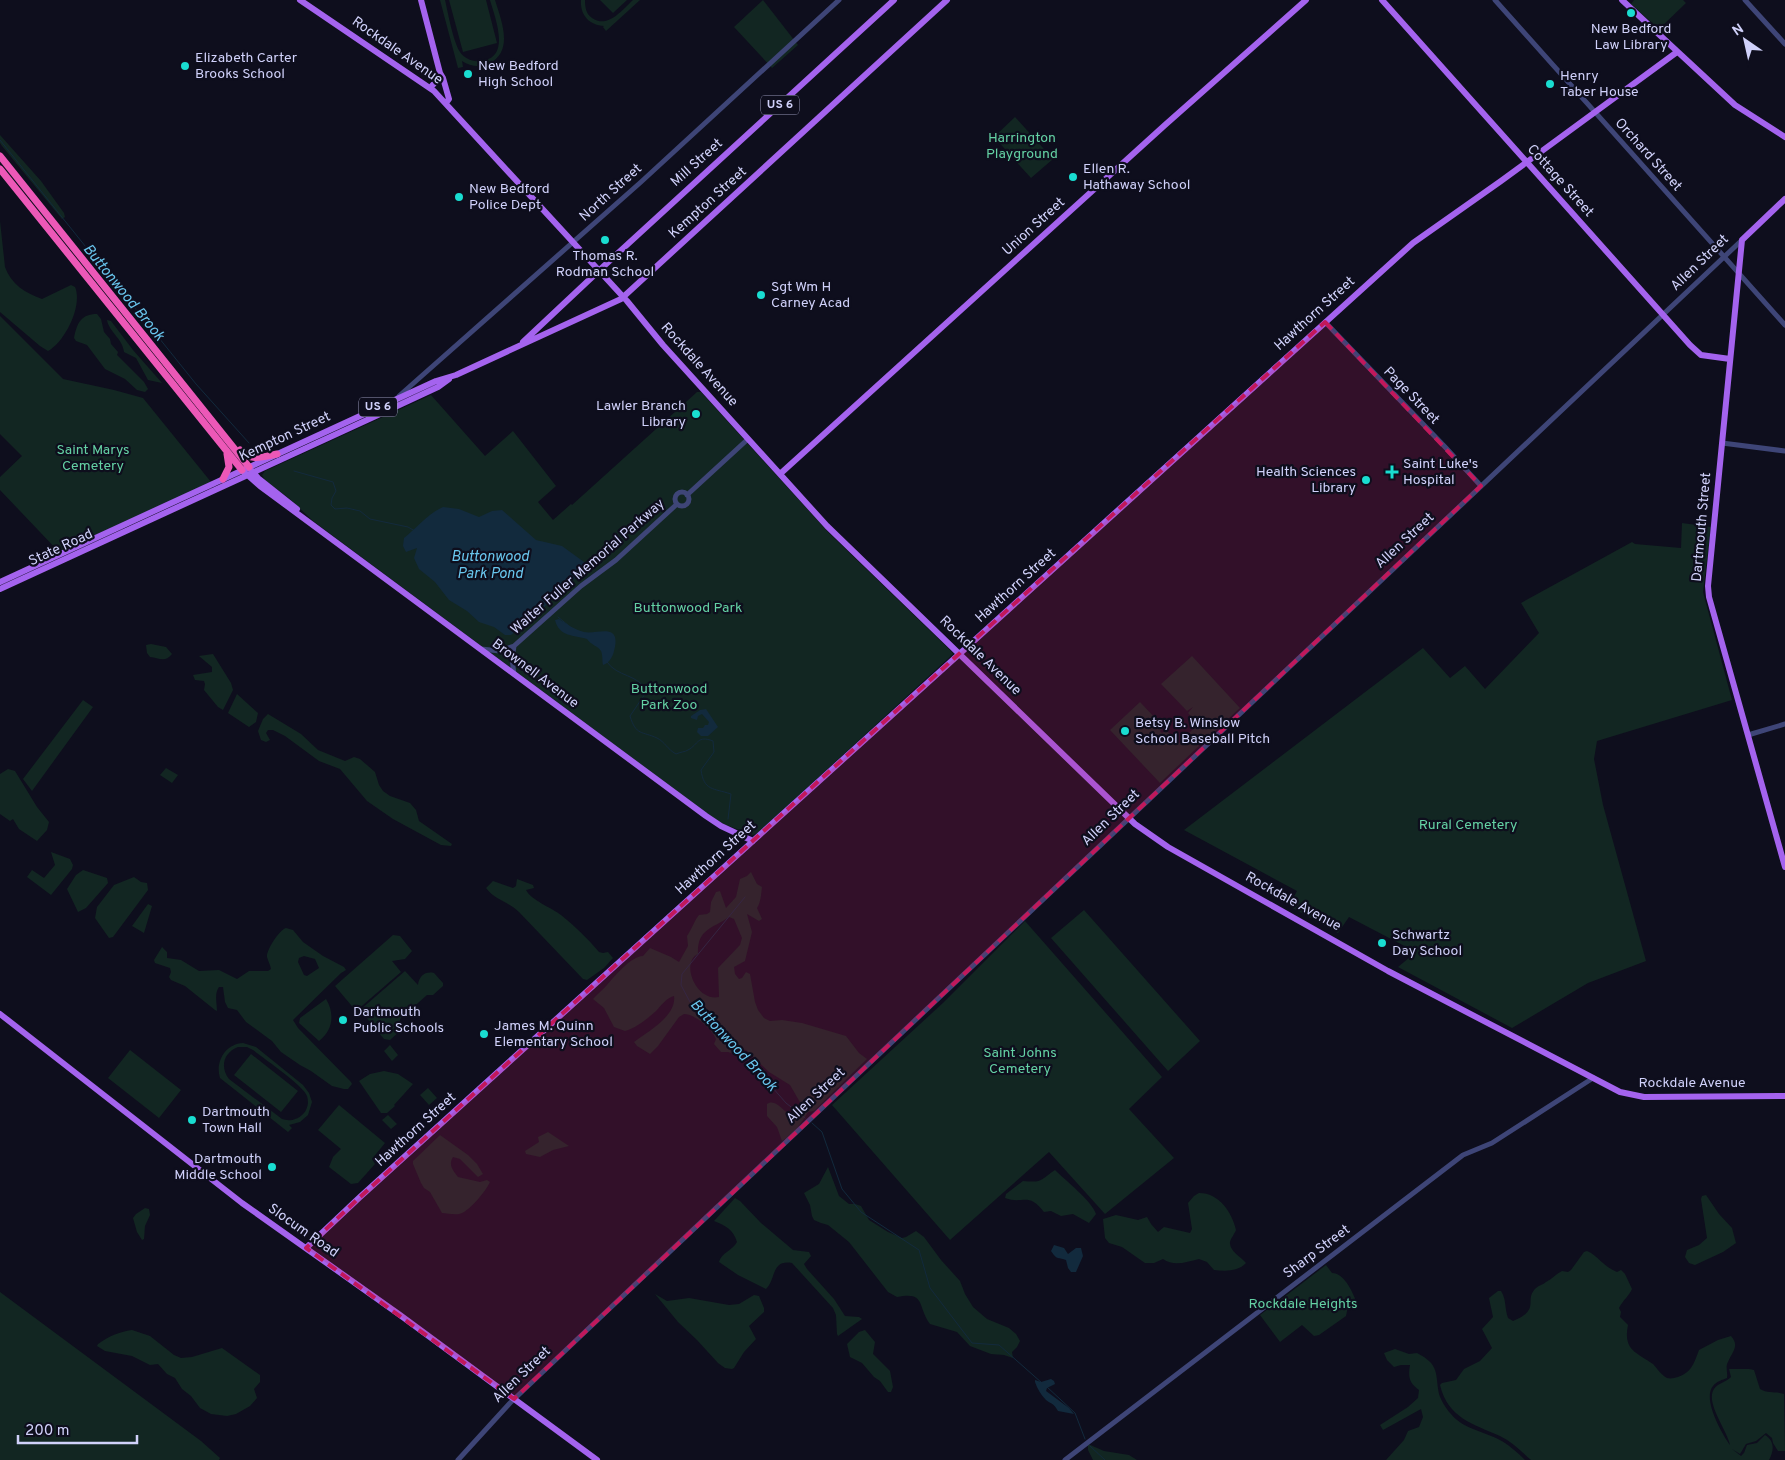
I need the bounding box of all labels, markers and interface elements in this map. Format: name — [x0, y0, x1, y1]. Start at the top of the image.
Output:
marker: New Bedford Law Library — [1625, 7, 1637, 19]
street label: Rockdale Avenue — [348, 13, 446, 89]
north arrow — [1720, 15, 1770, 65]
place label: New Bedford Law Library — [1591, 21, 1671, 54]
text: N — [1730, 21, 1747, 40]
place label: Elizabeth Carter Brooks School — [195, 50, 298, 83]
place label: New Bedford High School — [478, 58, 559, 91]
marker: Elizabeth Carter Brooks School — [179, 60, 191, 72]
marker: New Bedford High School — [462, 68, 474, 80]
place label: Henry Taber House — [1560, 68, 1639, 101]
marker: Henry Taber House — [1544, 78, 1556, 90]
road number: US 6 — [761, 96, 799, 114]
street label: Orchard Street — [1611, 115, 1685, 195]
park label: Harrington Playground — [986, 130, 1058, 163]
street label: Mill Street — [668, 135, 726, 191]
street label: Cottage Street — [1523, 141, 1597, 221]
street label: North Street — [576, 161, 646, 225]
place label: Ellen R. Hathaway School — [1083, 161, 1190, 194]
street label: Kempton Street — [666, 164, 750, 242]
marker: Ellen R. Hathaway School — [1067, 171, 1079, 183]
place label: New Bedford Police Dept — [469, 181, 550, 214]
marker: New Bedford Police Dept — [453, 191, 465, 203]
street label: Union Street — [999, 194, 1069, 260]
street label: Allen Street — [1667, 231, 1733, 295]
marker: Thomas R. Rodman School — [599, 234, 611, 246]
water label: Buttonwood Brook — [78, 241, 168, 346]
place label: Thomas R. Rodman School — [556, 248, 654, 281]
street label: Hawthorn Street — [1271, 273, 1359, 355]
place label: Sgt Wm H Carney Acad — [771, 279, 850, 312]
marker: Sgt Wm H Carney Acad — [755, 289, 767, 301]
street label: Rockdale Avenue — [657, 320, 741, 410]
street label: Page Street — [1379, 364, 1443, 428]
road number: US 6 — [359, 398, 397, 417]
place label: Lawler Branch Library — [596, 398, 686, 431]
street label: Kempton Street — [237, 408, 333, 466]
marker: Lawler Branch Library — [690, 408, 702, 420]
park label: Saint Marys Cemetery — [56, 442, 130, 475]
place label: Saint Luke's Hospital — [1403, 456, 1478, 489]
place label: Health Sciences Library — [1256, 464, 1356, 497]
marker: Saint Luke's Hospital — [1385, 465, 1399, 479]
street label: Dartmouth Street — [1689, 472, 1715, 582]
marker: Health Sciences Library — [1360, 474, 1372, 486]
street label: Walter Fuller Memorial Parkway — [508, 496, 668, 638]
street label: Allen Street — [1372, 509, 1438, 573]
street label: State Road — [26, 526, 96, 570]
street label: Hawthorn Street — [972, 545, 1060, 627]
water label: Buttonwood Park Pond — [451, 548, 530, 584]
park label: Buttonwood Park — [634, 600, 742, 617]
street label: Rockdale Avenue — [936, 613, 1024, 699]
street label: Brownell Avenue — [488, 636, 582, 712]
park label: Buttonwood Park Zoo — [631, 681, 707, 714]
place label: Betsy B. Winslow School Baseball Pitch — [1135, 715, 1270, 748]
marker: Betsy B. Winslow School Baseball Pitch — [1119, 725, 1131, 737]
street label: Allen Street — [1078, 786, 1144, 850]
street label: Hawthorn Street — [672, 817, 760, 899]
park label: Rural Cemetery — [1419, 817, 1517, 834]
street label: Rockdale Avenue — [1242, 869, 1344, 935]
place label: Schwartz Day School — [1392, 927, 1462, 960]
marker: Schwartz Day School — [1376, 937, 1388, 949]
water label: Buttonwood Brook — [685, 996, 781, 1097]
place label: Dartmouth Public Schools — [353, 1004, 444, 1037]
marker: Dartmouth Public Schools — [337, 1014, 349, 1026]
place label: James M. Quinn Elementary School — [494, 1018, 613, 1051]
marker: James M. Quinn Elementary School — [478, 1028, 490, 1040]
park label: Saint Johns Cemetery — [983, 1045, 1057, 1078]
street label: Allen Street — [783, 1064, 849, 1128]
street label: Rockdale Avenue — [1639, 1075, 1745, 1092]
street label: Hawthorn Street — [372, 1089, 460, 1171]
place label: Dartmouth Town Hall — [202, 1104, 270, 1137]
marker: Dartmouth Town Hall — [186, 1114, 198, 1126]
place label: Dartmouth Middle School — [174, 1151, 262, 1184]
marker: Dartmouth Middle School — [266, 1161, 278, 1173]
street label: Slocum Road — [264, 1200, 342, 1262]
street label: Sharp Street — [1280, 1221, 1354, 1283]
park label: Rockdale Heights — [1249, 1296, 1357, 1313]
street label: Allen Street — [489, 1343, 555, 1407]
scale bar — [18, 1412, 136, 1444]
text: 200 m — [25, 1422, 70, 1441]

